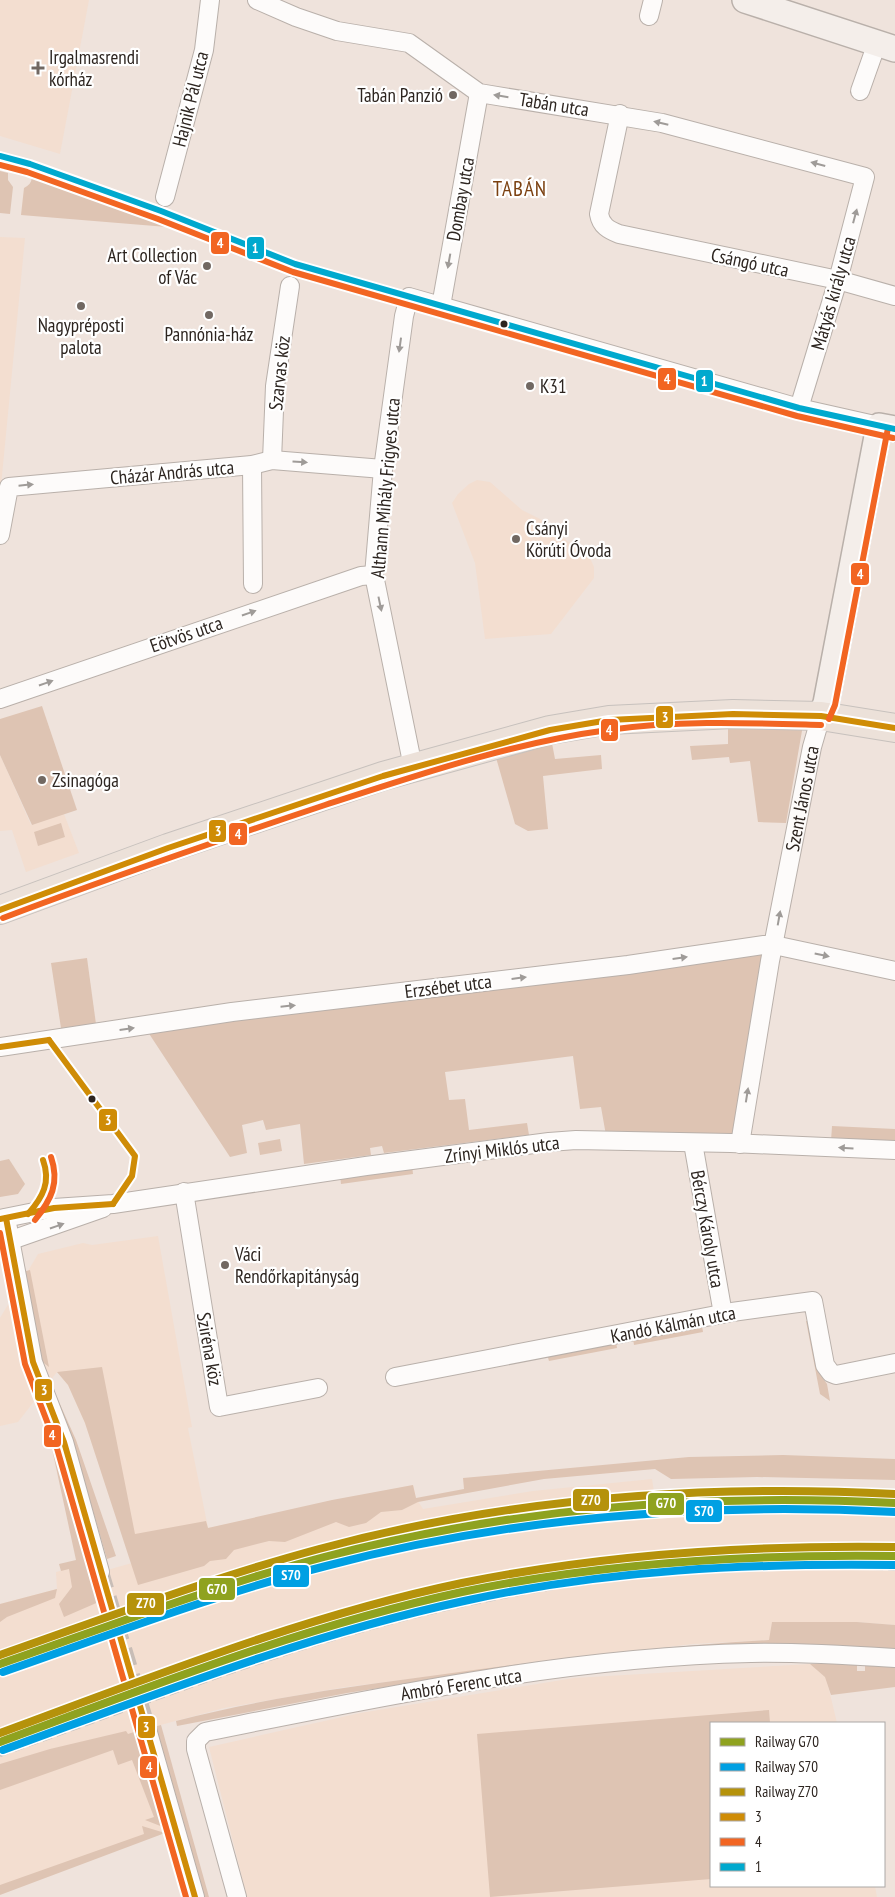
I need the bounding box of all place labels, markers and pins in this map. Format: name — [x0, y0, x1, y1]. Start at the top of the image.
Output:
place label: Irgalmasrendi kórház — [49, 45, 139, 91]
marker: Irgalmasrendi kórház — [31, 61, 45, 75]
place label: Tabán Panzió — [357, 83, 443, 107]
marker: Tabán Panzió — [447, 89, 459, 101]
place label: Art Collection of Vác — [108, 243, 197, 289]
marker: Art Collection of Vác — [201, 260, 213, 272]
marker: Nagypréposti palota — [75, 300, 87, 312]
marker: Pannónia-ház — [203, 309, 215, 321]
place label: Nagypréposti palota — [38, 313, 124, 359]
unlabelled marker — [499, 319, 509, 329]
place label: Pannónia-ház — [165, 322, 254, 346]
place label: K31 — [540, 374, 566, 398]
marker: K31 — [524, 380, 536, 392]
place label: Csányi Körúti Óvoda — [526, 516, 611, 562]
marker: Csányi Körúti Óvoda — [510, 533, 522, 545]
place label: Zsinagóga — [52, 768, 119, 792]
marker: Zsinagóga — [36, 774, 48, 786]
unlabelled marker — [87, 1094, 97, 1104]
place label: Váci Rendőrkapitányság — [234, 1242, 359, 1288]
marker: Váci Rendőrkapitányság — [219, 1259, 231, 1271]

